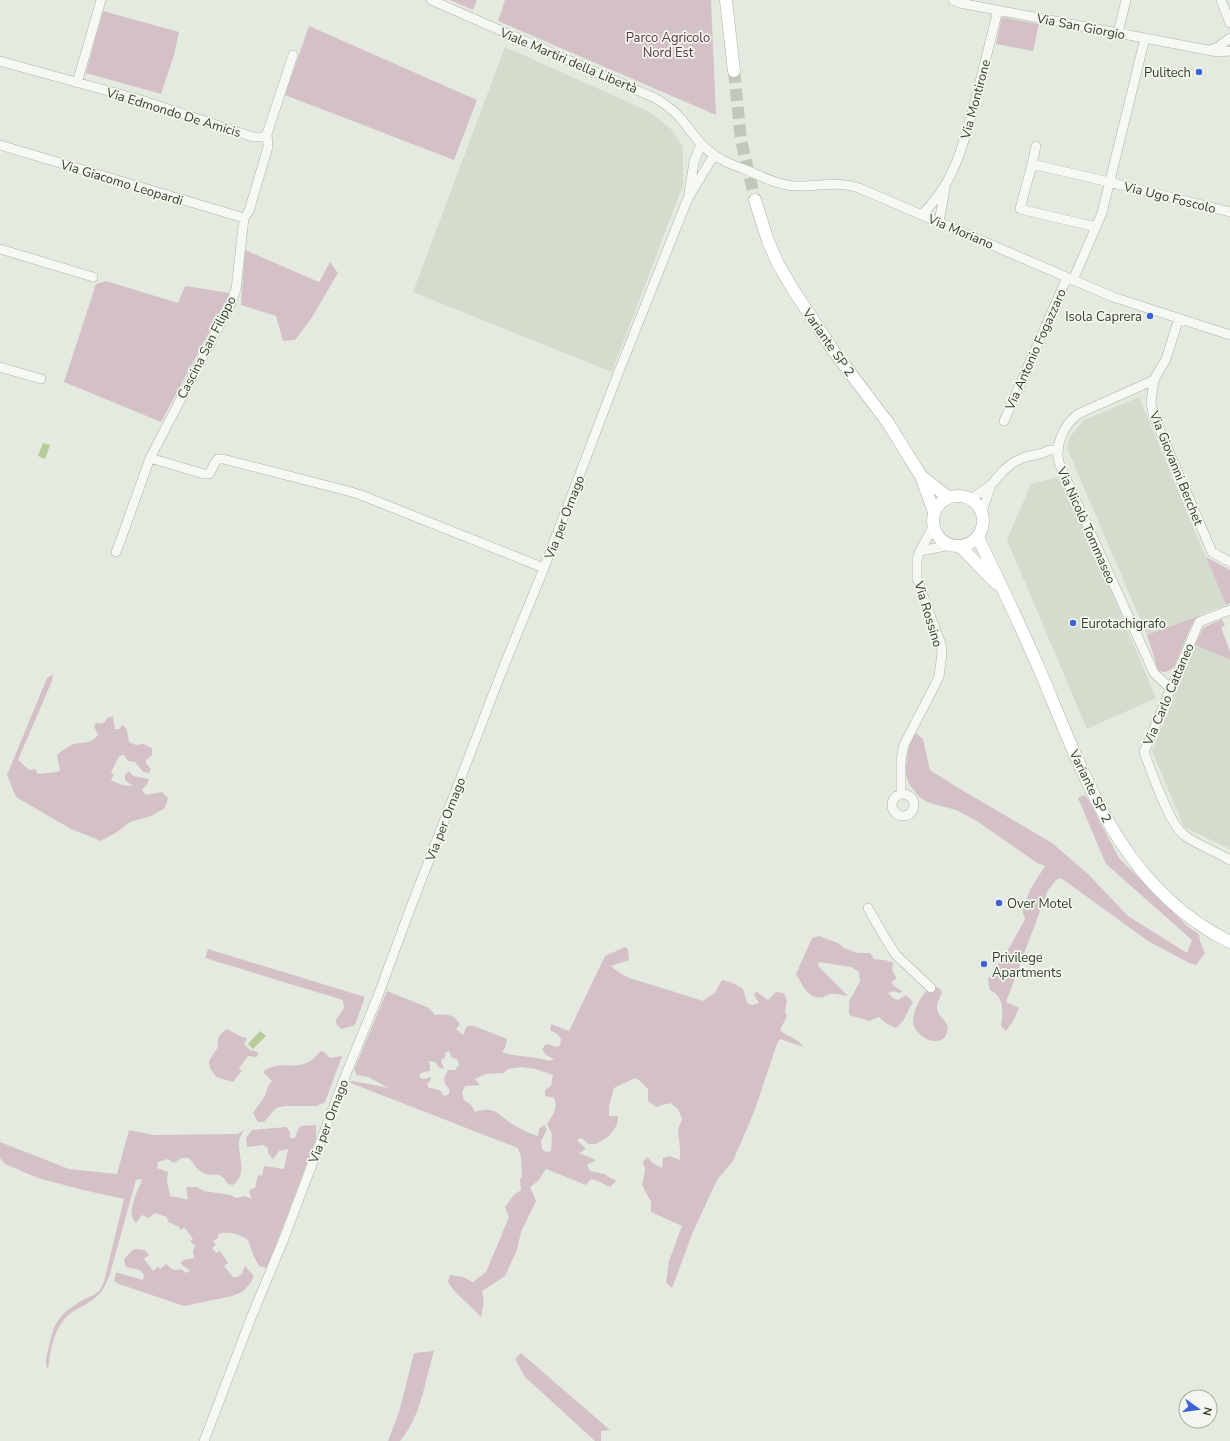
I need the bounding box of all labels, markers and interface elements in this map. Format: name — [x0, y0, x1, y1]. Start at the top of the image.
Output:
street label: Via San Giorgio — [1034, 9, 1127, 44]
street label: Viale Martiri della Libertà — [496, 23, 640, 98]
park label: Parco Agricolo Nord Est — [626, 29, 710, 62]
street label: Via Montirone — [956, 57, 995, 142]
place label: Pulitech — [1144, 64, 1191, 82]
marker: Pulitech — [1194, 67, 1204, 77]
street label: Via Edmondo De Amicis — [103, 84, 243, 142]
street label: Via Giacomo Leopardi — [57, 155, 185, 210]
street label: Via Ugo Foscolo — [1121, 178, 1218, 218]
street label: Via Moriano — [924, 210, 996, 254]
street label: Via Antonio Fogazzaro — [1001, 286, 1071, 414]
street label: Cascina San Filippo — [173, 293, 241, 402]
street label: Variante SP 2 — [798, 304, 858, 380]
place label: Isola Caprera — [1065, 308, 1142, 326]
marker: Isola Caprera — [1145, 311, 1155, 321]
street label: Via Giovanni Berchet — [1145, 408, 1207, 528]
street label: Via Nicolò Tommaseo — [1052, 463, 1120, 587]
street label: Via per Ornago — [540, 473, 589, 563]
street label: Via Rossino — [909, 578, 947, 649]
place label: Eurotachigrafo — [1081, 615, 1166, 633]
marker: Eurotachigrafo — [1068, 618, 1078, 628]
street label: Via Carlo Cattaneo — [1139, 641, 1199, 749]
street label: Variante SP 2 — [1064, 746, 1116, 826]
street label: Via per Ornago — [421, 775, 470, 865]
place label: Over Motel — [1007, 895, 1072, 913]
marker: Over Motel — [994, 898, 1004, 908]
place label: Privilege Apartments — [992, 949, 1062, 982]
marker: Privilege Apartments — [979, 959, 989, 969]
street label: Via per Ornago — [304, 1077, 353, 1167]
north arrow — [1178, 1389, 1218, 1429]
text: N — [1199, 1405, 1215, 1417]

